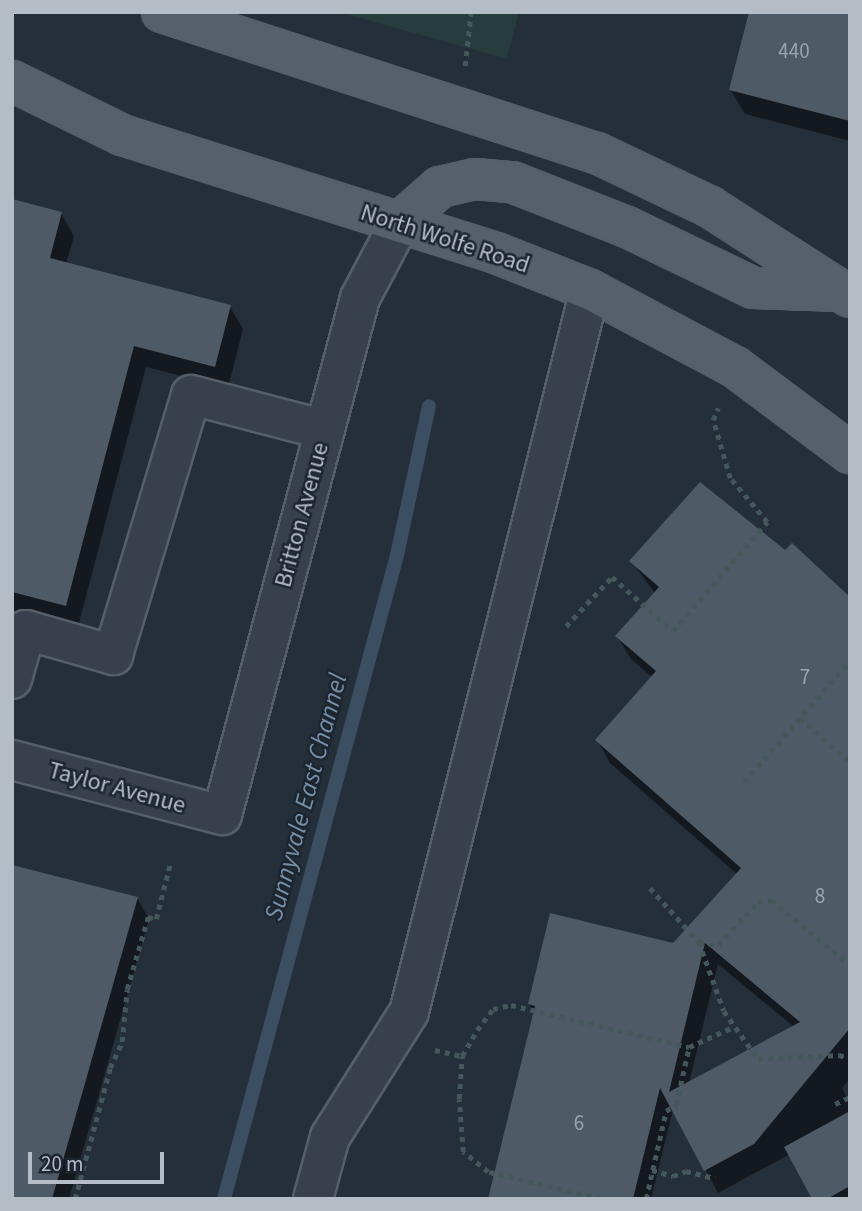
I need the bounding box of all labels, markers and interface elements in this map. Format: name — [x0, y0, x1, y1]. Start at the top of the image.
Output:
house number: 440 — [778, 38, 810, 64]
street label: North Wolfe Road — [357, 198, 533, 280]
street label: Britton Avenue — [269, 439, 335, 591]
house number: 7 — [800, 664, 810, 690]
water label: Sunnyvale East Channel — [258, 670, 354, 924]
street label: Taylor Avenue — [45, 756, 189, 820]
house number: 8 — [815, 883, 825, 909]
house number: 6 — [574, 1110, 584, 1136]
scale bar — [32, 1138, 168, 1182]
text: 20 m — [41, 1149, 83, 1179]

